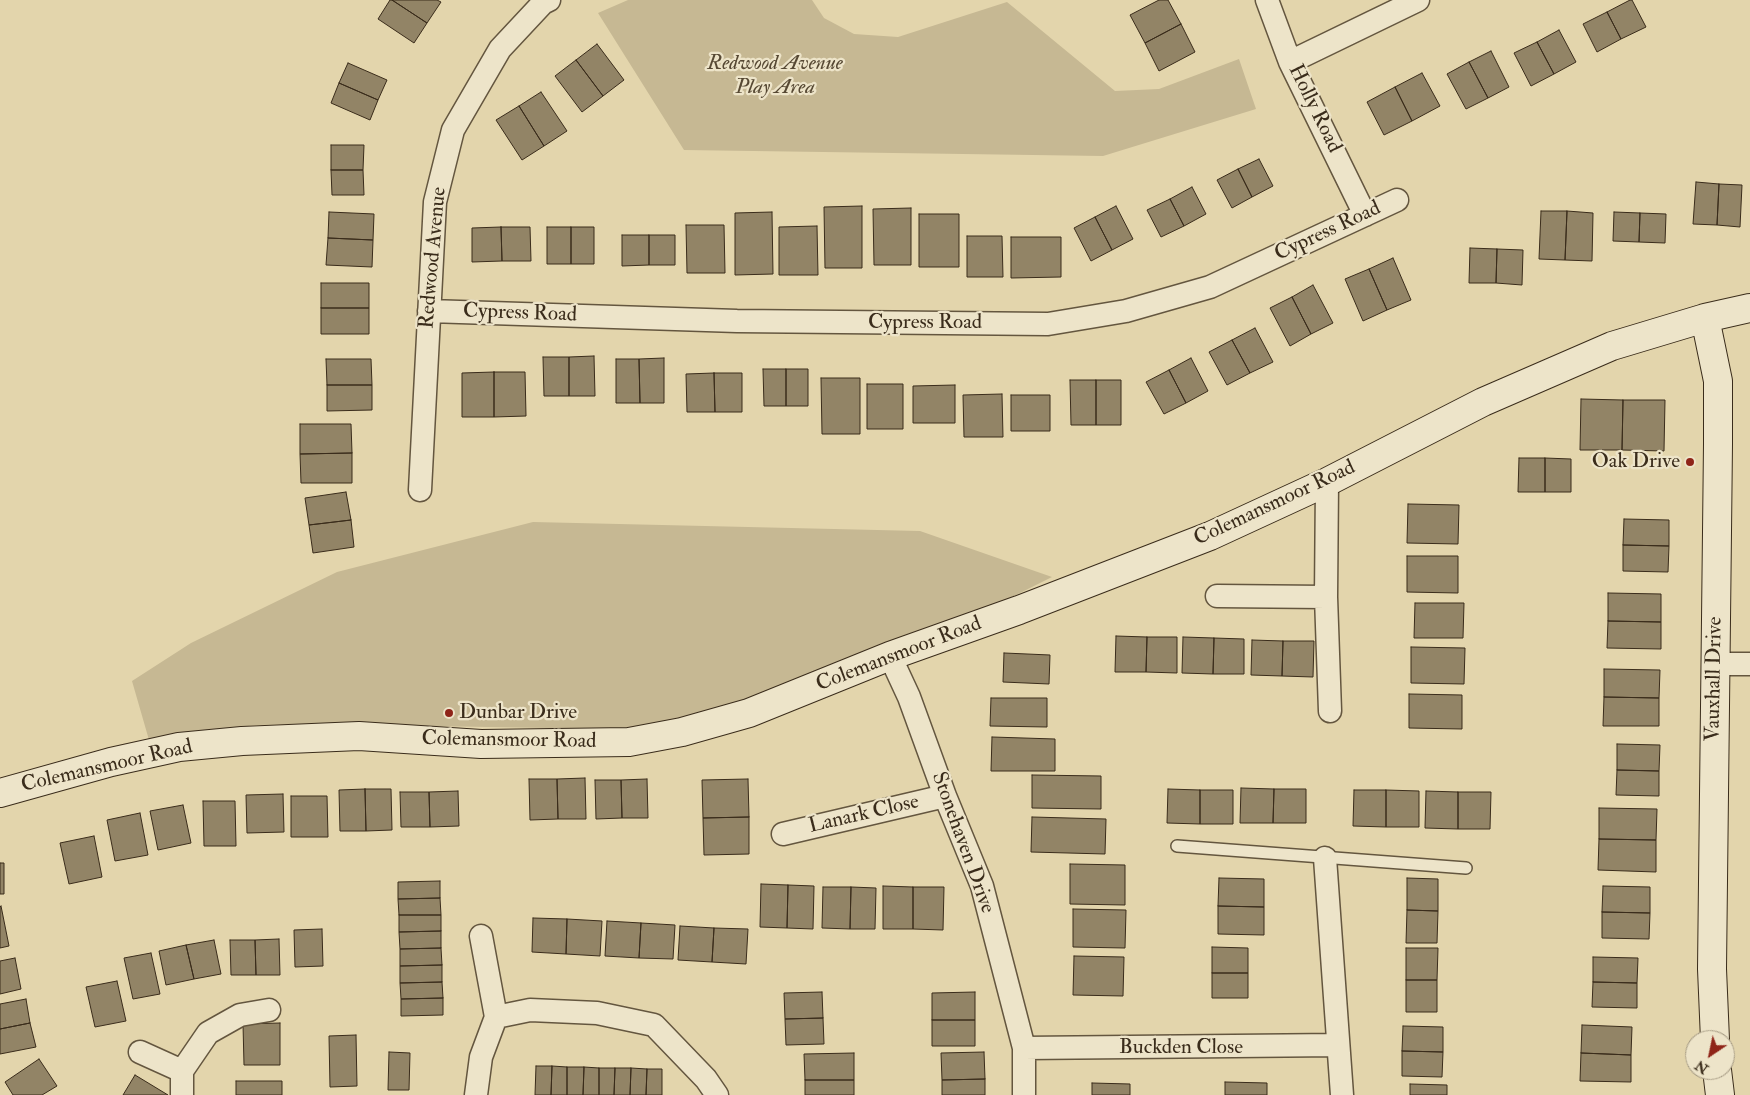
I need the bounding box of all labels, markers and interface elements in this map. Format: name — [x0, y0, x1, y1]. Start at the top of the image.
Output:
park label: Redwood Avenue Play Area — [707, 51, 843, 101]
street label: Holly Road — [1282, 61, 1346, 157]
street label: Redwood Avenue — [415, 186, 453, 330]
street label: Cypress Road — [1271, 196, 1385, 268]
street label: Cypress Road — [462, 299, 578, 329]
street label: Cypress Road — [868, 310, 982, 336]
place label: Oak Drive — [1592, 449, 1680, 475]
street label: Colemansmoor Road — [1190, 456, 1360, 552]
marker: Oak Drive — [1684, 456, 1696, 468]
street label: Colemansmoor Road — [813, 612, 985, 698]
street label: Vauxhall Drive — [1701, 616, 1729, 742]
place label: Dunbar Drive — [459, 700, 577, 726]
marker: Dunbar Drive — [443, 707, 455, 719]
street label: Colemansmoor Road — [421, 727, 597, 755]
street label: Colemansmoor Road — [19, 735, 195, 799]
street label: Stonehaven Drive — [925, 769, 999, 917]
street label: Lanark Close — [806, 790, 922, 840]
north arrow — [1685, 1030, 1735, 1080]
street label: Buckden Close — [1119, 1035, 1243, 1061]
text: N — [1692, 1056, 1712, 1078]

